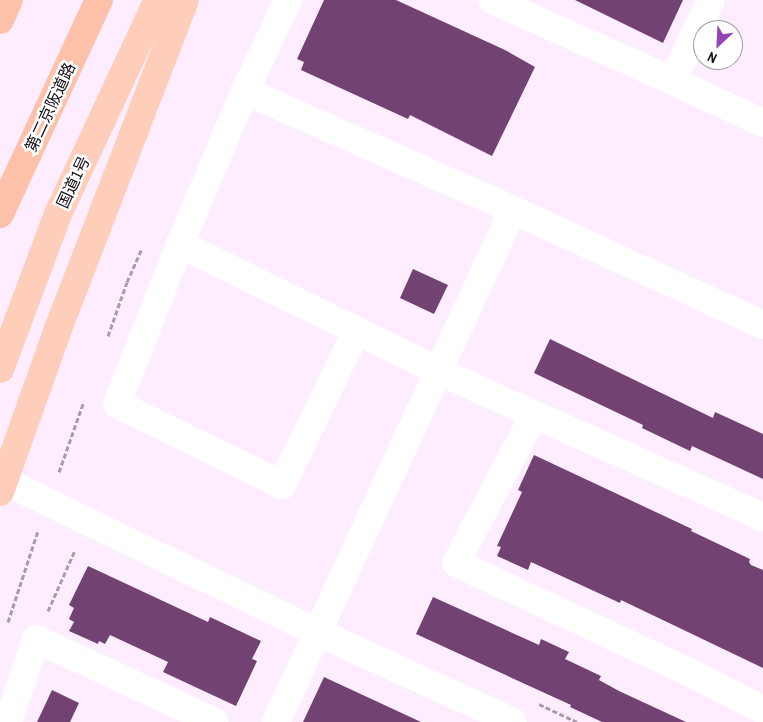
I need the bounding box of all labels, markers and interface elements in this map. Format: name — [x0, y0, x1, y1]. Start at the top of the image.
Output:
north arrow — [693, 20, 743, 70]
text: N — [705, 48, 720, 68]
street label: 第二京阪道路 — [21, 59, 79, 155]
street label: 国道1号 — [53, 153, 93, 211]

